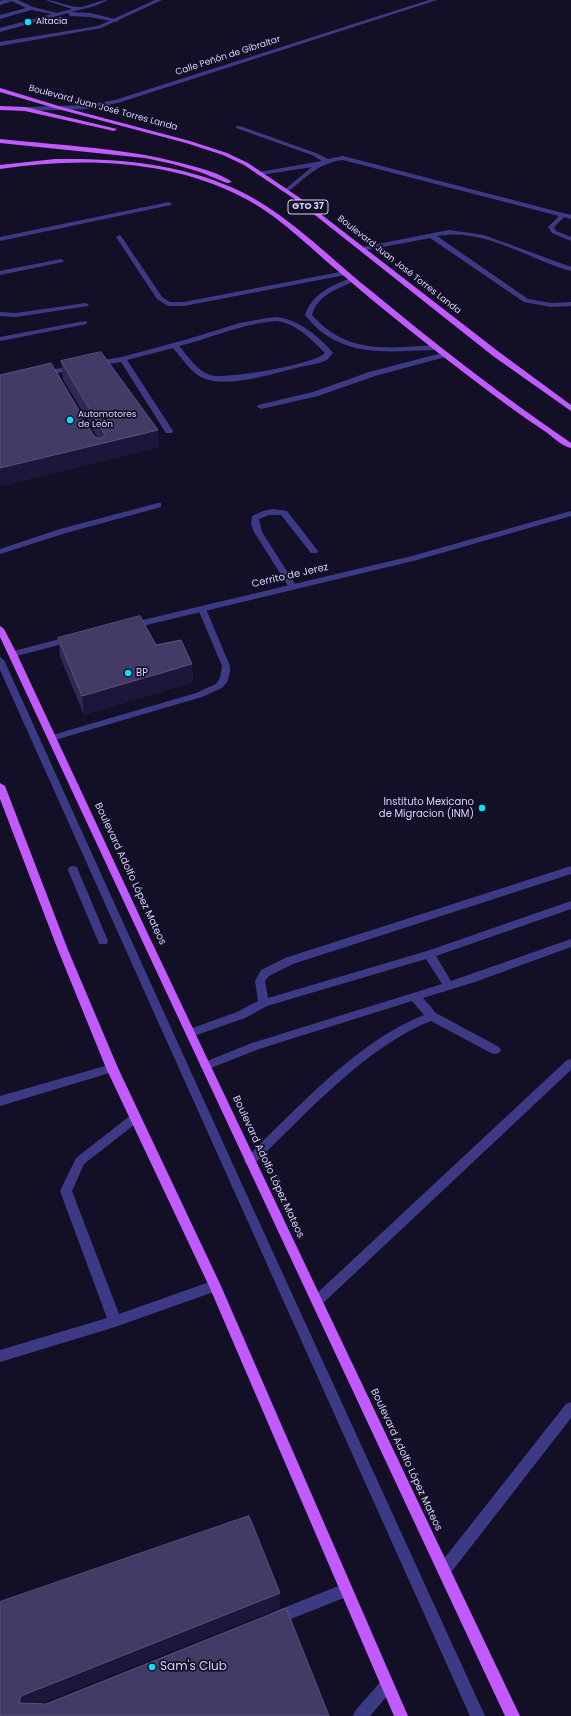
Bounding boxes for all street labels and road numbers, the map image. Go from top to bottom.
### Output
street label: Calle Peñón de Gibraltar [174,34,282,78]
street label: Boulevard Juan José Torres Landa [27,83,179,133]
road number: GTO 37 [288,200,328,214]
street label: Boulevard Juan José Torres Landa [335,213,463,317]
street label: Cerrito de Jerez [251,561,329,591]
street label: Boulevard Adolfo López Mateos [92,801,168,947]
street label: Boulevard Adolfo López Mateos [230,1094,306,1240]
street label: Boulevard Adolfo López Mateos [368,1387,444,1533]

